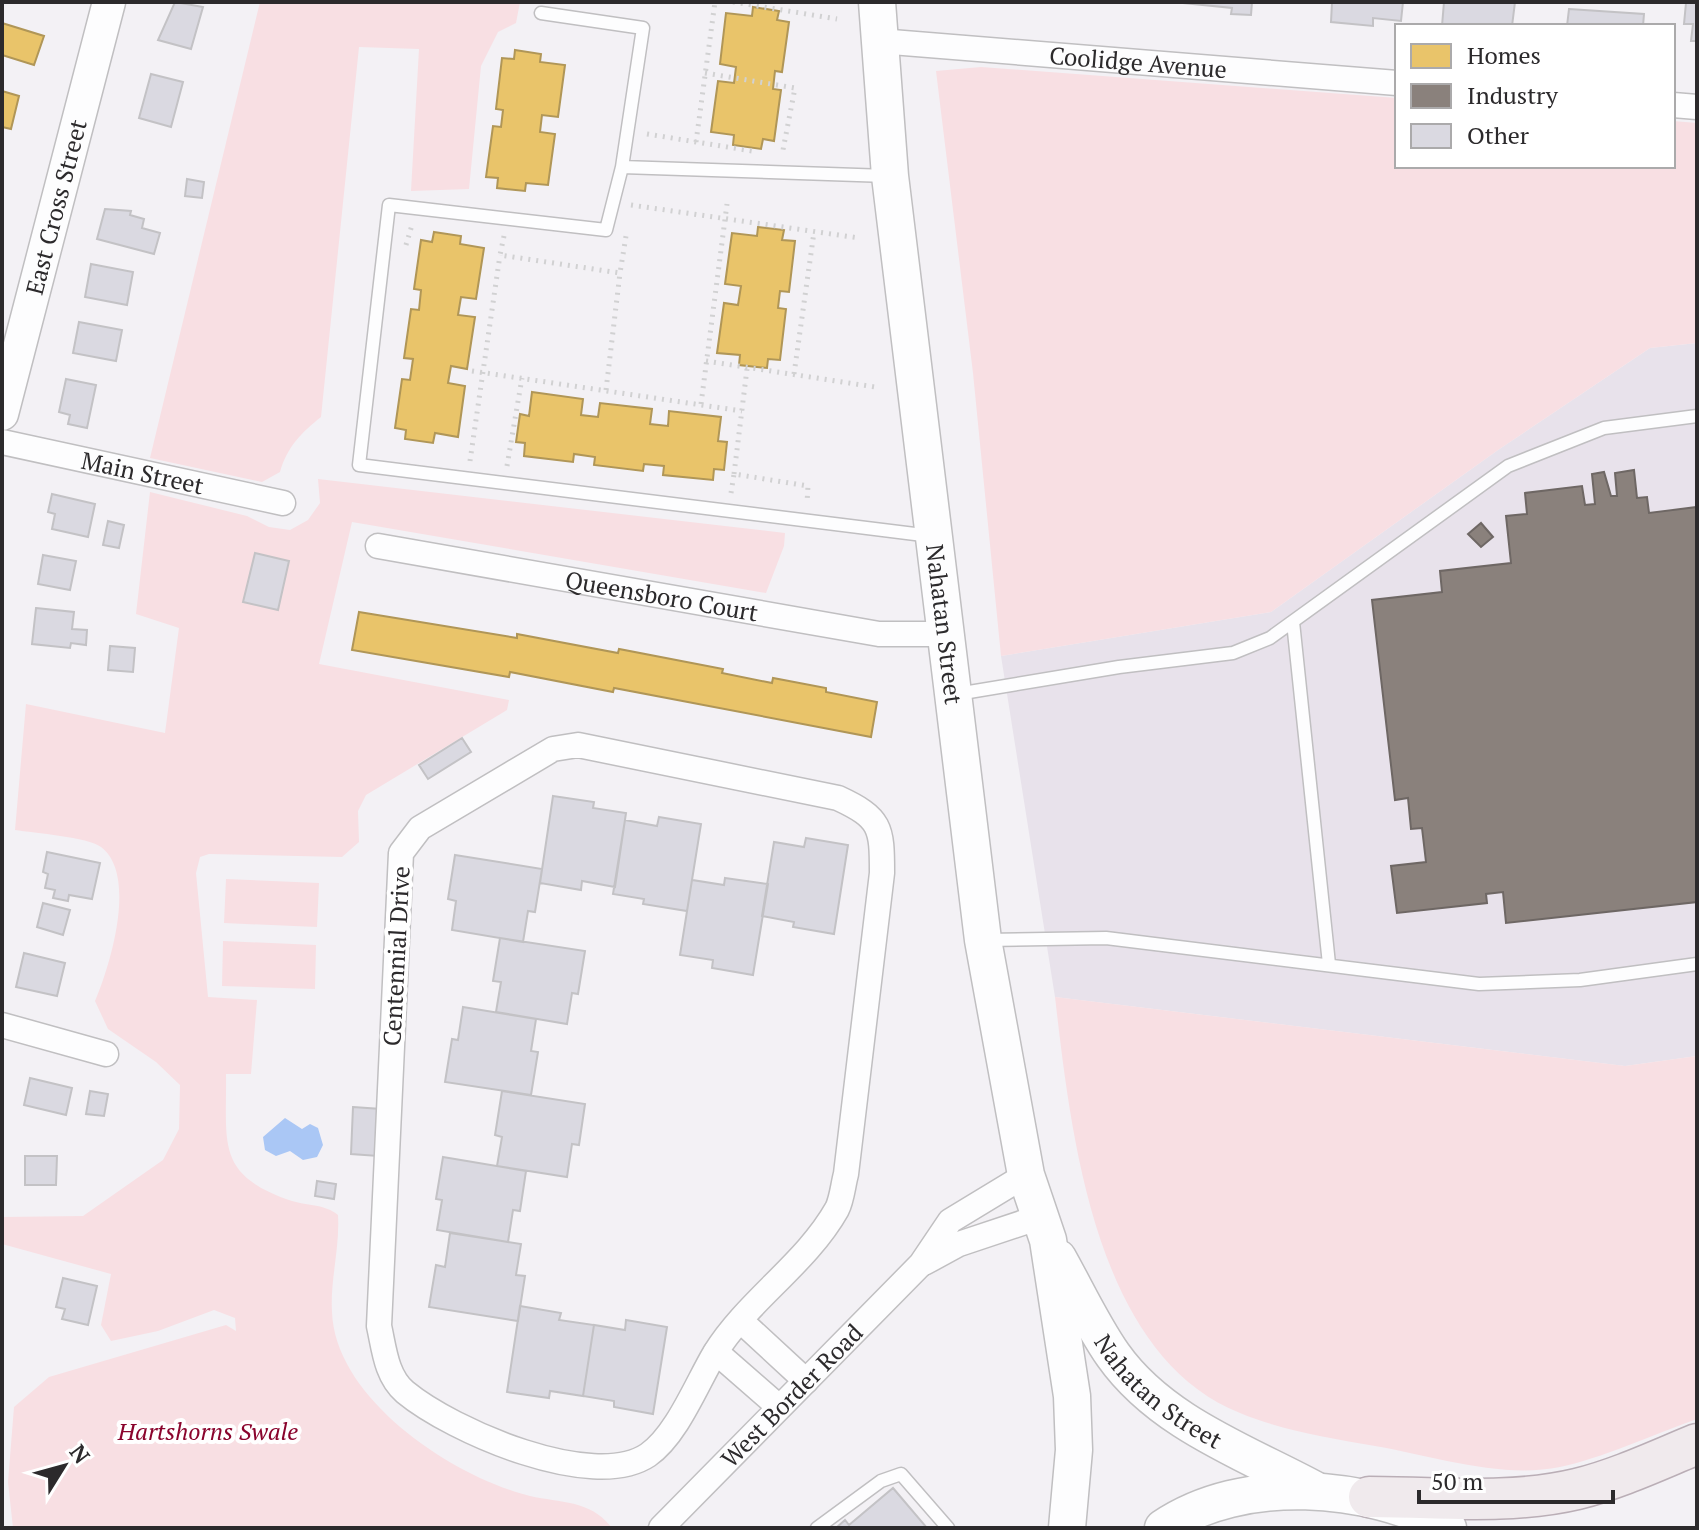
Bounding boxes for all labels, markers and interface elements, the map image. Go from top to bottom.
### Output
legend [1395,24,1675,168]
street label: Coolidge Avenue [1048,39,1228,85]
text: Homes [1467,39,1541,71]
text: Industry [1467,79,1559,111]
street label: East Cross Street [18,116,94,298]
text: Other [1467,119,1530,151]
street label: Main Street [79,444,207,501]
street label: Nahatan Street [919,542,970,706]
street label: Queensboro Court [563,563,761,628]
street label: Centennial Drive [375,865,417,1047]
street label: West Border Road [714,1317,869,1474]
street label: Nahatan Street [1087,1328,1228,1456]
park label: Hartshorns Swale [117,1415,298,1447]
north arrow [24,1426,104,1506]
text: N [64,1438,97,1469]
scale bar [1419,1454,1613,1504]
text: 50 m [1431,1465,1483,1497]

